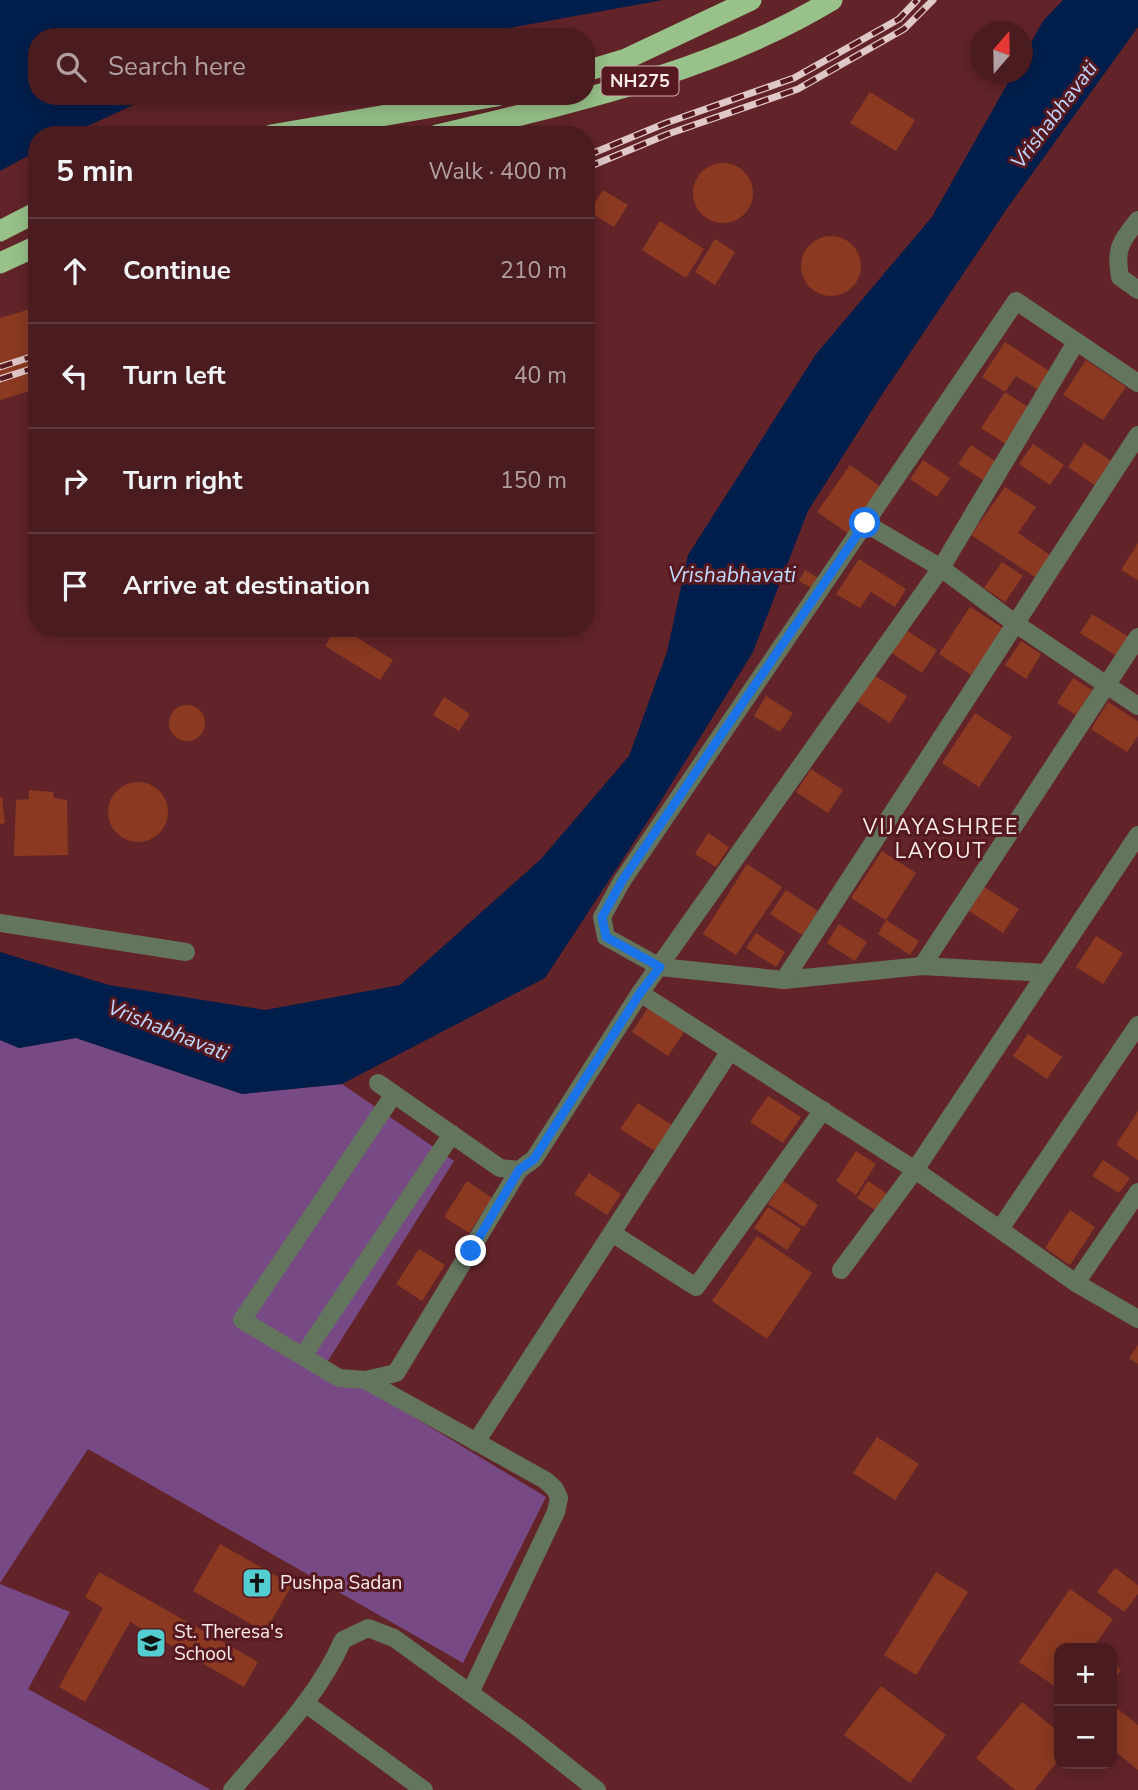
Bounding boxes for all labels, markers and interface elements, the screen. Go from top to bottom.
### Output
north arrow [970,21,1033,84]
search box [28,28,595,105]
icon: search [52,48,90,86]
text: Search here [108,49,246,84]
water label: Vrishabhavati [1004,55,1104,175]
road number: NH275 [602,66,678,96]
text: 5 min [56,151,134,192]
text: Walk · 400 m [428,156,567,187]
icon: ahead [56,252,94,290]
text: Continue [123,253,231,288]
text: 210 m [500,255,567,286]
icon: left [56,357,94,395]
text: Turn left [123,358,226,393]
text: 40 m [514,360,567,391]
icon: right [56,462,94,500]
text: Turn right [123,463,242,498]
text: 150 m [500,465,567,496]
route start [849,507,880,538]
water label: Vrishabhavati [668,561,797,589]
icon: arrive [56,567,94,605]
text: Arrive at destination [123,568,370,603]
district label: VIJAYASHREE LAYOUT [862,813,1019,865]
water label: Vrishabhavati [103,993,234,1067]
route end [455,1235,486,1266]
church icon: Pushpa Sadan [240,1566,274,1600]
place label: Pushpa Sadan [280,1570,402,1596]
place label: St. Theresa's School [174,1619,283,1667]
school or university icon: St. Theresa's School [134,1626,168,1660]
map controls [1054,1643,1117,1769]
button: + [1054,1643,1117,1706]
button: − [1054,1706,1117,1769]

